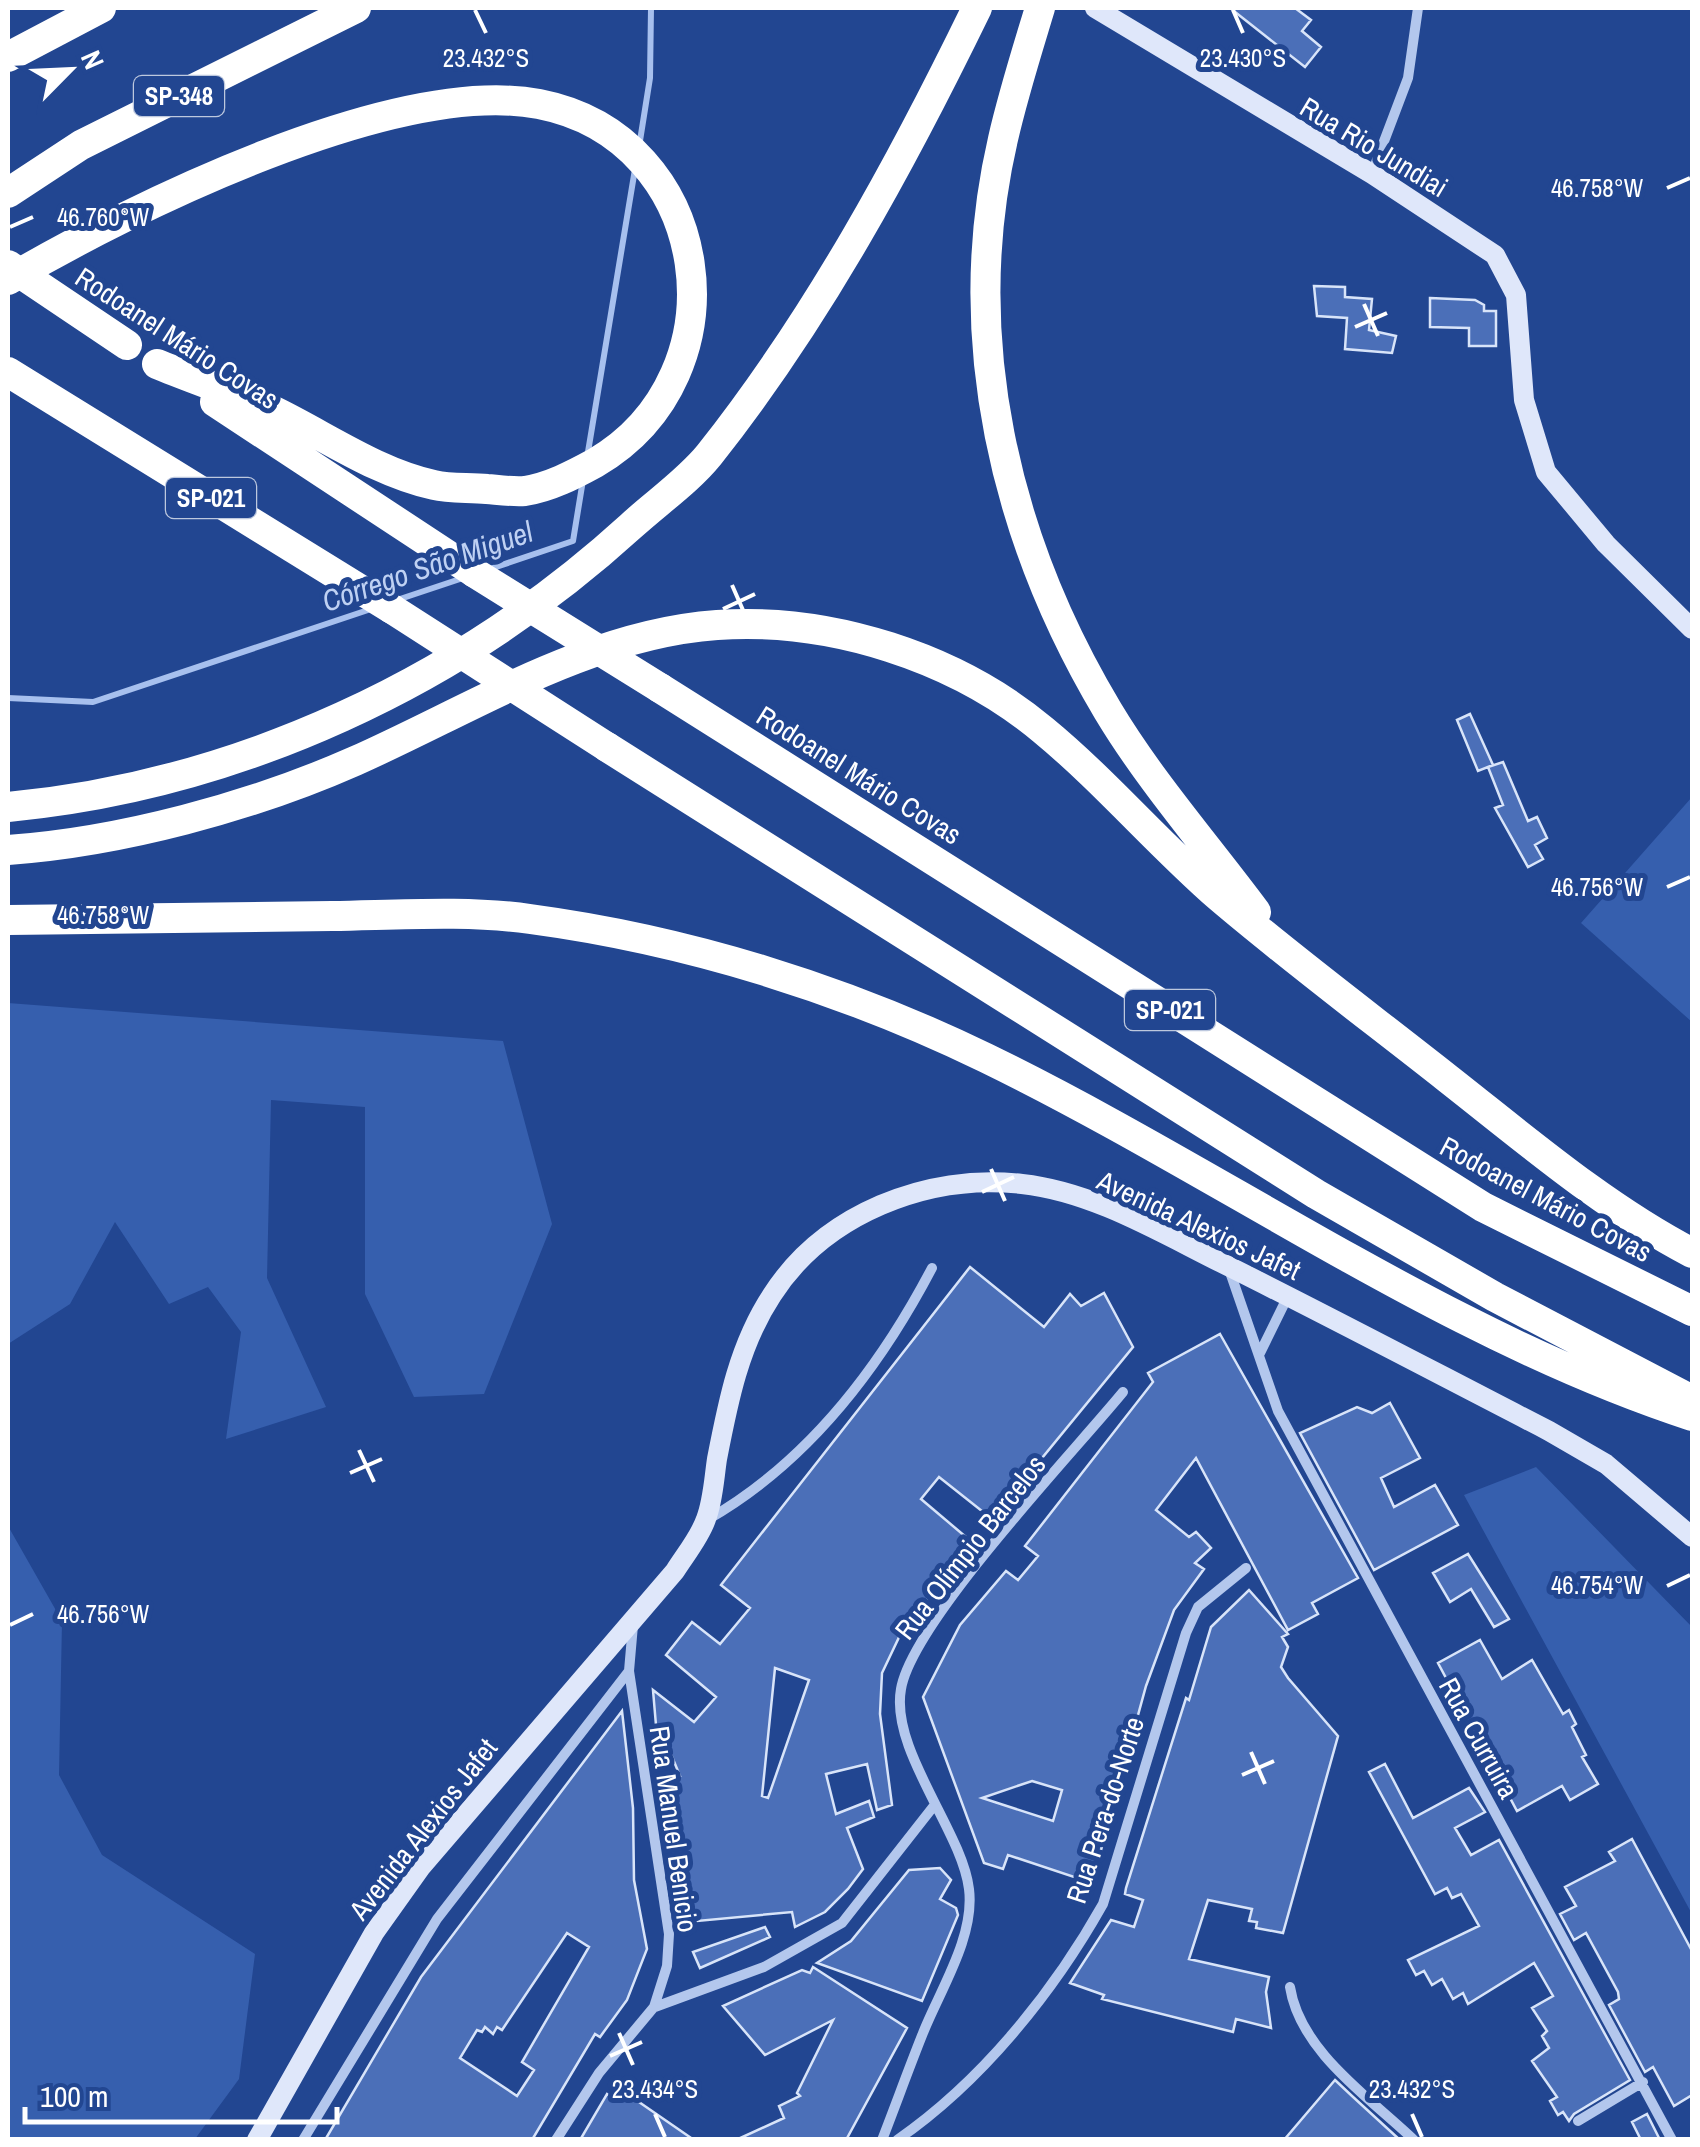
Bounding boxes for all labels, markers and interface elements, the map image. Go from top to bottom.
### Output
north arrow [20,20,120,120]
text: 23.432°S [443,41,529,75]
text: 23.430°S [1200,41,1286,75]
text: N [72,45,114,75]
road number: SP-348 [134,76,224,116]
street label: Rua Rio Jundiai [1293,88,1455,206]
text: 46.758°W [1551,171,1644,205]
text: 46.760°W [57,200,150,234]
street label: Rodoanel Mário Covas [68,258,286,418]
road number: SP-021 [166,478,256,518]
water label: Córrego São Miguel [316,511,538,621]
street label: Rodoanel Mário Covas [749,697,969,853]
text: 46.756°W [1551,870,1644,904]
text: 46.758°W [57,898,150,932]
road number: SP-021 [1125,990,1215,1030]
street label: Rodoanel Mário Covas [1433,1127,1659,1271]
street label: Avenida Alexios Jafet [1090,1161,1307,1289]
street label: Rua Olímpio Barcelos [886,1447,1054,1647]
text: 46.754°W [1551,1568,1644,1602]
text: 46.756°W [57,1597,150,1631]
street label: Rua Curruira [1430,1671,1528,1805]
street label: Rua Pera-do-Norte [1057,1712,1153,1908]
street label: Rua Manuel Benicio [641,1723,707,1935]
street label: Avenida Alexios Jafet [340,1730,506,1928]
scale bar [25,2062,338,2124]
text: 23.434°S [612,2072,698,2106]
text: 23.432°S [1369,2072,1455,2106]
text: 100 m [40,2076,108,2116]

